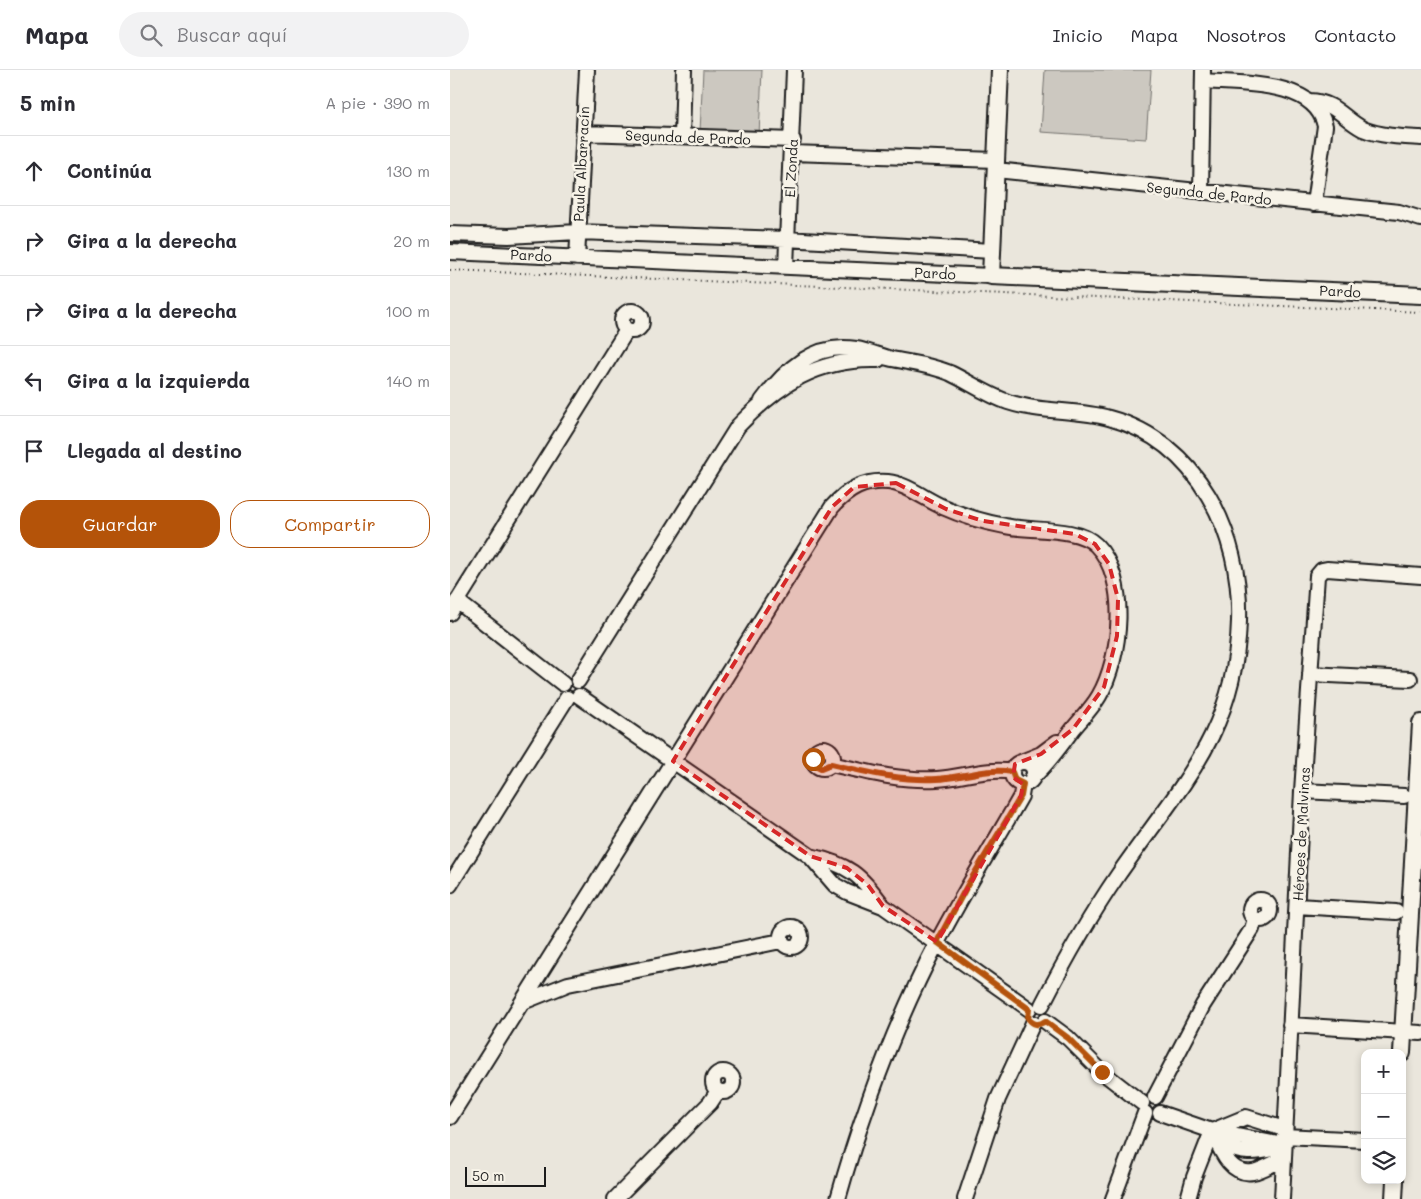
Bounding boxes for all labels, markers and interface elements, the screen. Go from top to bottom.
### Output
search box [119,12,469,57]
text: Mapa [25,19,89,50]
icon: search [137,21,165,49]
text: Buscar aquí [177,22,287,47]
text: Inicio [1052,23,1103,47]
text: Mapa [1131,23,1178,47]
text: Nosotros [1206,23,1286,47]
text: Contacto [1314,23,1396,47]
text: 5 min [20,89,76,116]
text: A pie · 390 m [325,92,430,113]
street label: Paula Albarracín [568,106,594,222]
street label: Segunda de Pardo [625,125,751,149]
street label: El Zonda [780,138,802,198]
icon: ahead [20,157,48,185]
text: Continúa [67,158,152,183]
text: 130 m [386,160,430,181]
street label: Segunda de Pardo [1146,177,1272,209]
icon: right [20,227,48,255]
text: Gira a la derecha [67,228,237,253]
text: 20 m [393,230,430,251]
street label: Pardo [510,244,552,266]
street label: Pardo [914,262,956,284]
street label: Pardo [1319,280,1361,302]
icon: right [20,297,48,325]
text: Gira a la derecha [67,298,237,323]
text: 100 m [385,300,430,321]
icon: left [20,367,48,395]
text: Gira a la izquierda [67,368,250,393]
text: 140 m [386,370,430,391]
icon: arrive [20,437,48,465]
text: Llegada al destino [67,438,242,463]
button: Guardar [20,500,220,548]
button: Compartir [230,500,430,548]
route start [802,748,825,771]
street label: Héroes de Malvinas [1288,766,1314,902]
map controls [1361,1049,1406,1184]
button: + [1361,1049,1406,1094]
route end [1091,1061,1114,1084]
button: − [1361,1094,1406,1139]
button: layers [1361,1139,1406,1184]
scale bar [465,1164,546,1187]
text: 50 m [472,1166,504,1185]

